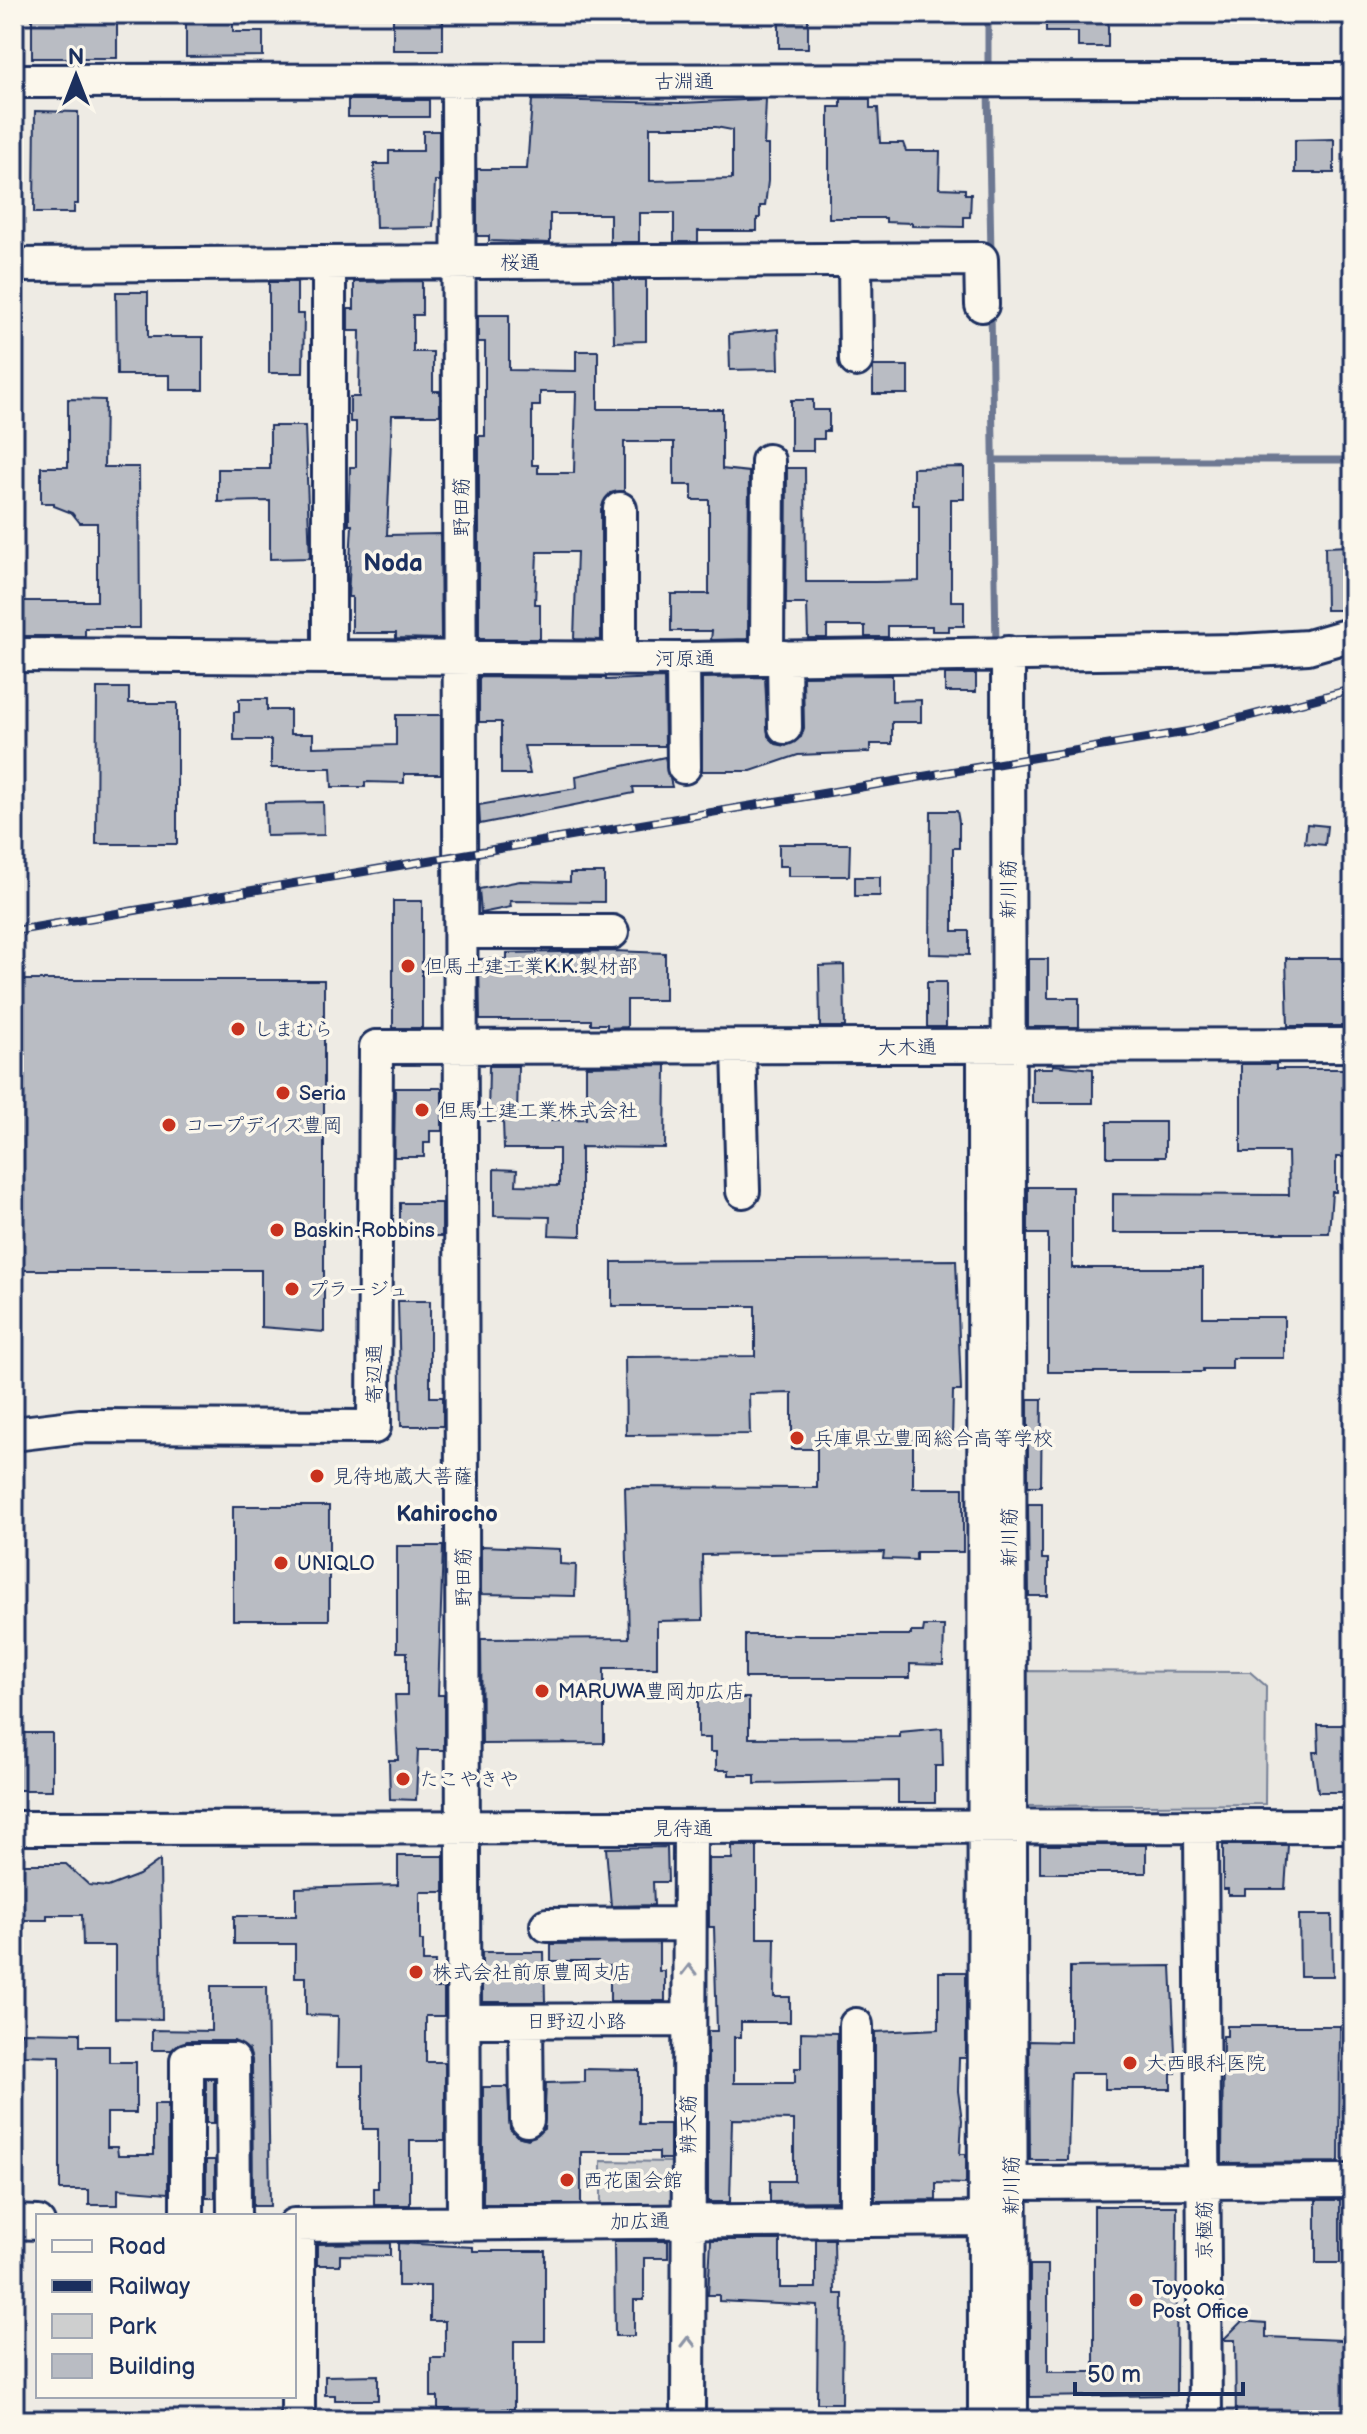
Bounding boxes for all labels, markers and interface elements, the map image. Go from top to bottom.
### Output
north arrow [36,36,116,116]
text: N [68,44,84,71]
street label: 古淵通 [654,70,714,94]
street label: 桜通 [500,251,540,275]
street label: 野田筋 [450,477,474,537]
district label: Noda [363,549,423,578]
street label: 河原通 [655,647,715,671]
street label: 新川筋 [997,859,1021,919]
place label: 但馬土建工業K.K.製材部 [424,955,638,979]
marker: 但馬土建工業K.K.製材部 [399,957,417,975]
place label: しまむら [254,1018,334,1042]
marker: しまむら [229,1020,247,1038]
street label: 大木通 [877,1035,937,1061]
place label: Seria [299,1082,346,1106]
marker: Seria [274,1084,292,1102]
place label: 但馬土建工業株式会社 [438,1099,638,1123]
marker: 但馬土建工業株式会社 [413,1101,431,1119]
place label: コープデイズ豊岡 [185,1114,343,1138]
marker: コープデイズ豊岡 [160,1116,178,1134]
place label: Baskin-Robbins [293,1219,435,1243]
marker: Baskin-Robbins [268,1221,286,1239]
place label: プラージュ [308,1278,408,1302]
marker: プラージュ [283,1280,301,1298]
street label: 寄辺通 [363,1344,387,1404]
place label: 兵庫県立豊岡総合高等学校 [813,1427,1053,1451]
marker: 兵庫県立豊岡総合高等学校 [788,1429,806,1447]
place label: 見待地蔵大菩薩 [333,1465,473,1489]
marker: 見待地蔵大菩薩 [308,1467,326,1485]
district label: Kahirocho [396,1501,498,1528]
street label: 新川筋 [998,1507,1022,1567]
street label: 野田筋 [452,1547,476,1607]
place label: UNIQLO [297,1552,375,1576]
marker: UNIQLO [272,1554,290,1572]
place label: MARUWA豊岡加広店 [558,1680,745,1704]
marker: MARUWA豊岡加広店 [533,1682,551,1700]
place label: たこやきや [419,1768,519,1792]
marker: たこやきや [394,1770,412,1788]
street label: 見待通 [653,1817,713,1841]
place label: 株式会社前原豊岡支店 [432,1961,632,1985]
marker: 株式会社前原豊岡支店 [407,1963,425,1981]
one-way arrow [680,1963,698,1976]
street label: 日野辺小路 [526,2010,626,2034]
place label: 大西眼科医院 [1146,2052,1266,2076]
marker: 大西眼科医院 [1121,2054,1139,2072]
street label: 辨天筋 [677,2094,701,2154]
street label: 新川筋 [1000,2155,1024,2215]
place label: 西花園会館 [583,2169,683,2193]
marker: 西花園会館 [558,2171,576,2189]
street label: 京極筋 [1193,2200,1217,2260]
street label: 加広通 [610,2209,670,2235]
legend [36,2214,296,2398]
text: Road [108,2232,166,2261]
text: Railway [108,2272,190,2301]
place label: Toyooka Post Office [1152,2277,1249,2324]
marker: Toyooka Post Office [1127,2291,1145,2309]
text: Park [108,2312,156,2341]
one-way arrow [679,2335,697,2348]
scale bar [1075,2346,1243,2396]
text: Building [108,2352,195,2381]
text: 50 m [1087,2360,1141,2389]

